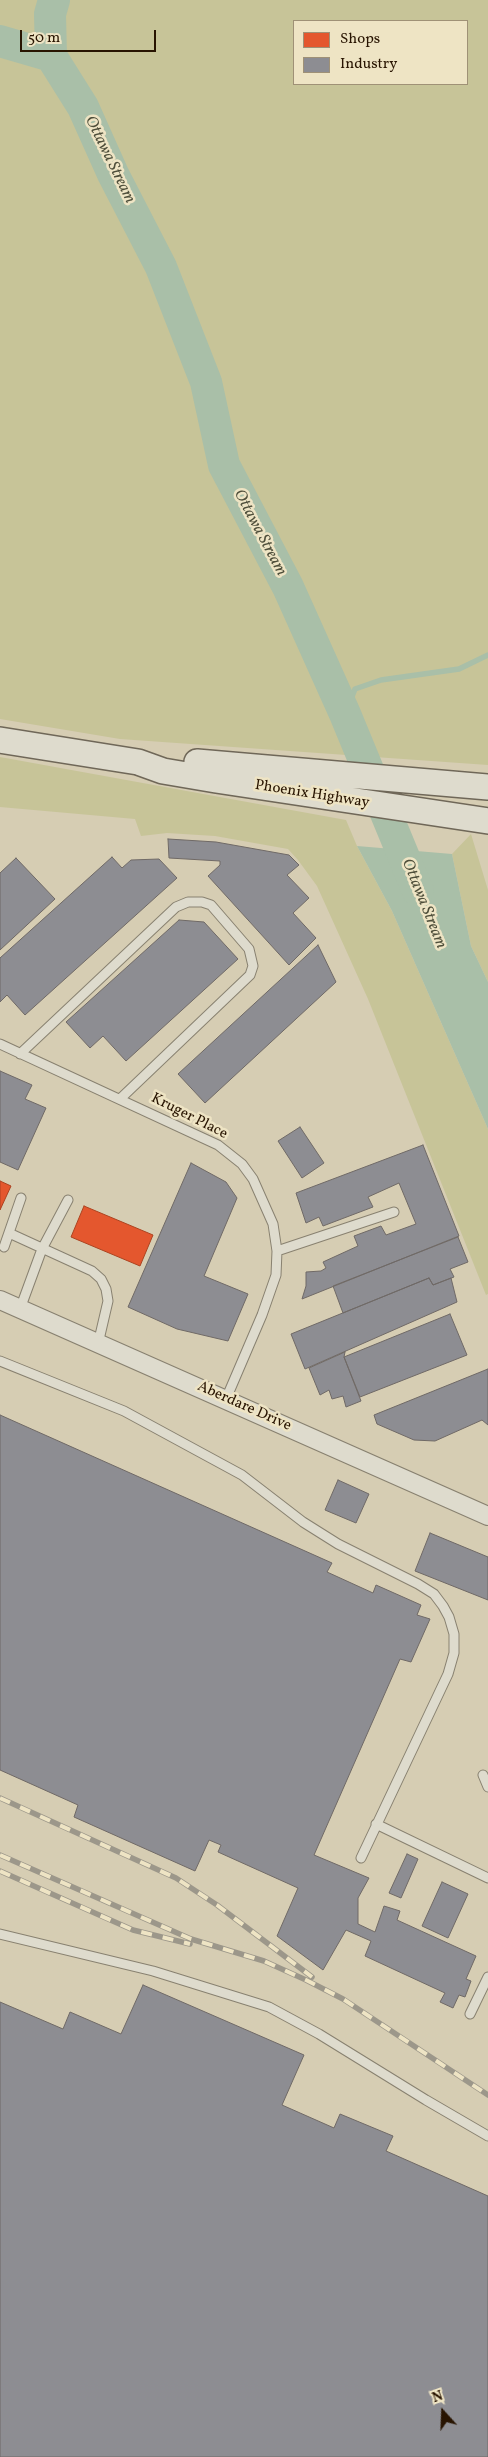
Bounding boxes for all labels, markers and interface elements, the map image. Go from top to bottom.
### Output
scale bar [22,20,159,52]
legend [293,20,468,85]
text: 50 m [28,28,60,49]
text: Shops [340,29,380,50]
text: Industry [340,54,397,75]
water label: Ottawa Stream [80,113,138,207]
water label: Ottawa Stream [228,487,290,579]
street label: Phoenix Highway [254,777,370,813]
water label: Ottawa Stream [396,856,450,952]
street label: Kruger Place [148,1090,230,1144]
street label: Aberdare Drive [194,1378,294,1436]
north arrow [418,2387,468,2437]
text: N [430,2387,446,2408]

